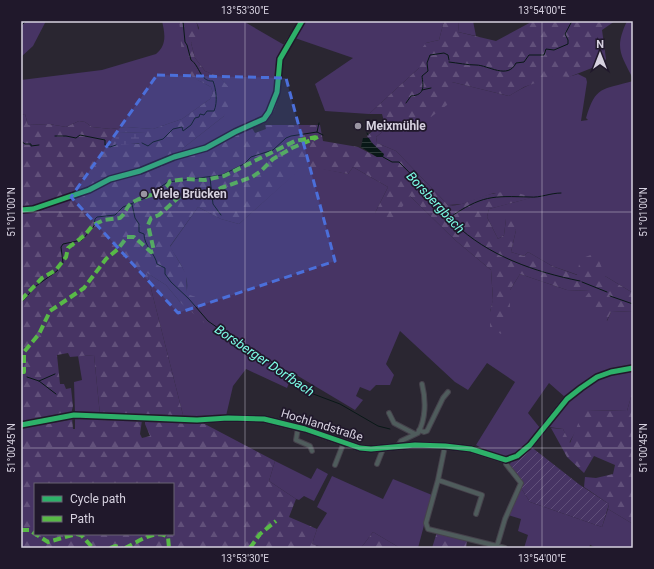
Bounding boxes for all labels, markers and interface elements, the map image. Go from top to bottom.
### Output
text: 13°53'30"E [221,5,269,16]
text: 13°54'00"E [518,5,566,16]
north arrow [580,34,620,74]
text: N [596,38,604,51]
place label: Meixmühle [366,119,426,133]
marker: Meixmühle [353,121,363,131]
water label: Borsbergbach [403,169,468,236]
text: 51°01'00"N [6,187,17,237]
place label: Viele Brücken [152,187,227,201]
text: 51°01'00"N [638,187,649,237]
marker: Viele Brücken [139,189,149,199]
water label: Borsberger Dorfbach [212,322,317,399]
street label: Hochlandstraße [279,406,365,444]
text: 51°00'45"N [6,423,17,473]
text: 51°00'45"N [638,423,649,473]
legend [34,483,174,535]
text: Cycle path [70,492,126,506]
text: Path [70,512,95,526]
text: 13°53'30"E [221,553,269,564]
text: 13°54'00"E [518,553,566,564]

